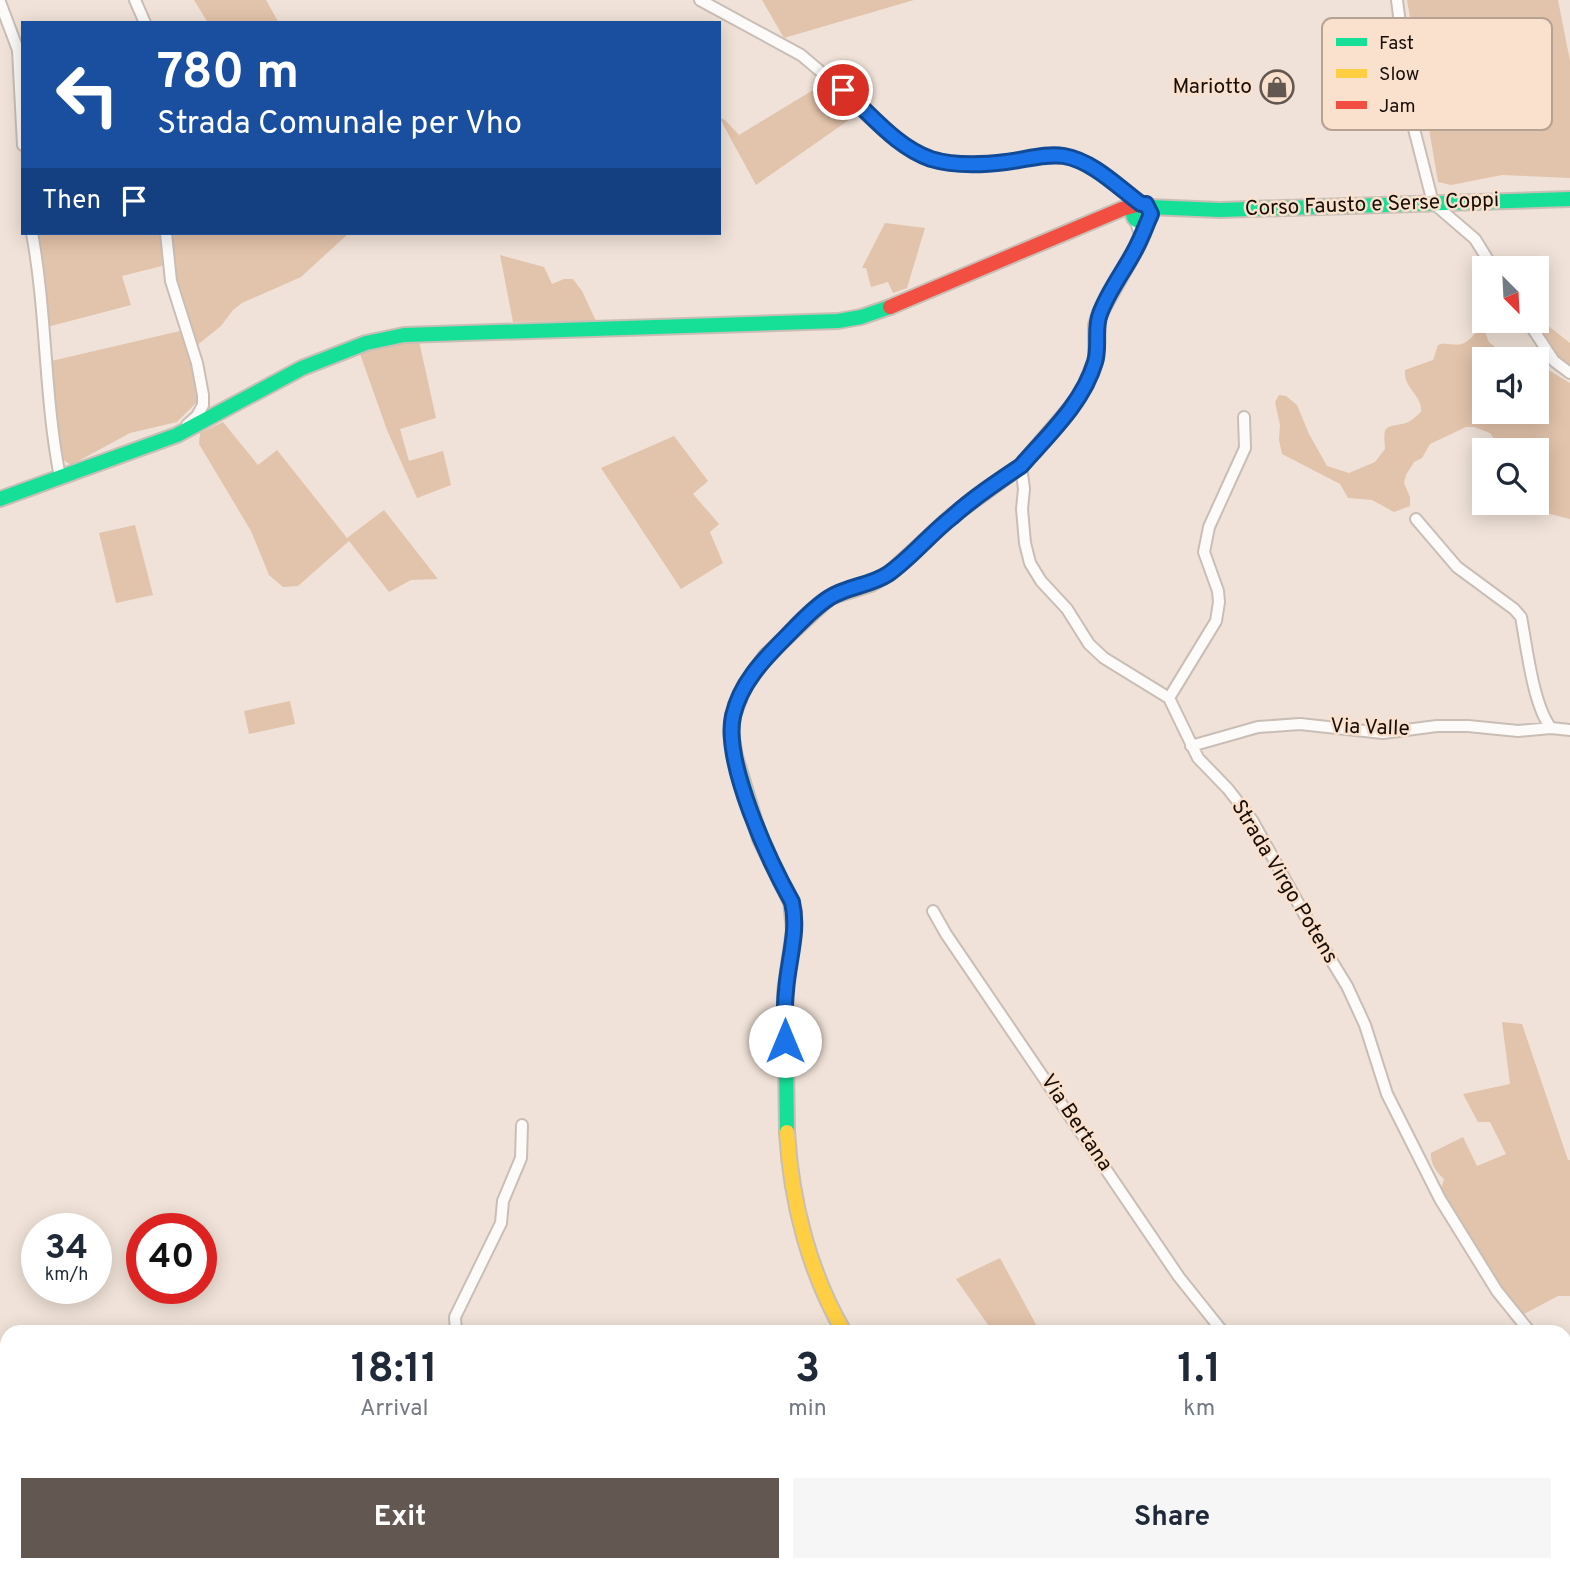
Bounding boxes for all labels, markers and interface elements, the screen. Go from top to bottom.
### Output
legend [1322,18,1552,130]
text: Fast [1379,32,1414,56]
text: 780 m [157,44,299,106]
icon: left [42,49,133,140]
pin [813,60,873,120]
text: Slow [1379,63,1419,87]
shop icon: Mariotto [1258,68,1296,106]
icon: arrive [824,71,862,109]
place label: Mariotto [1172,74,1252,101]
text: Jam [1379,95,1416,119]
text: Strada Comunale per Vho [157,105,522,145]
icon: arrive [115,182,153,220]
text: Then [42,185,101,218]
street label: Corso Fausto e Serse Coppi [1244,187,1500,223]
north arrow [1472,256,1549,332]
map controls [1472,256,1549,515]
button: sound [1472,347,1549,424]
button: search [1472,438,1549,515]
street label: Via Valle [1330,713,1410,743]
street label: Strada Virgo Potens [1224,795,1344,969]
position arrow [748,1004,822,1078]
street label: Via Bertana [1034,1069,1118,1177]
speed limit sign: 40 [126,1213,217,1304]
text: 34 [45,1227,88,1271]
text: km/h [45,1264,88,1287]
text: 18:11 [351,1344,438,1397]
text: 3 [795,1344,820,1397]
text: 1.1 [1177,1344,1221,1397]
text: Arrival [360,1395,428,1424]
text: min [788,1395,827,1424]
text: km [1183,1395,1215,1424]
button: Exit [21,1478,779,1558]
button: Share [793,1478,1551,1558]

